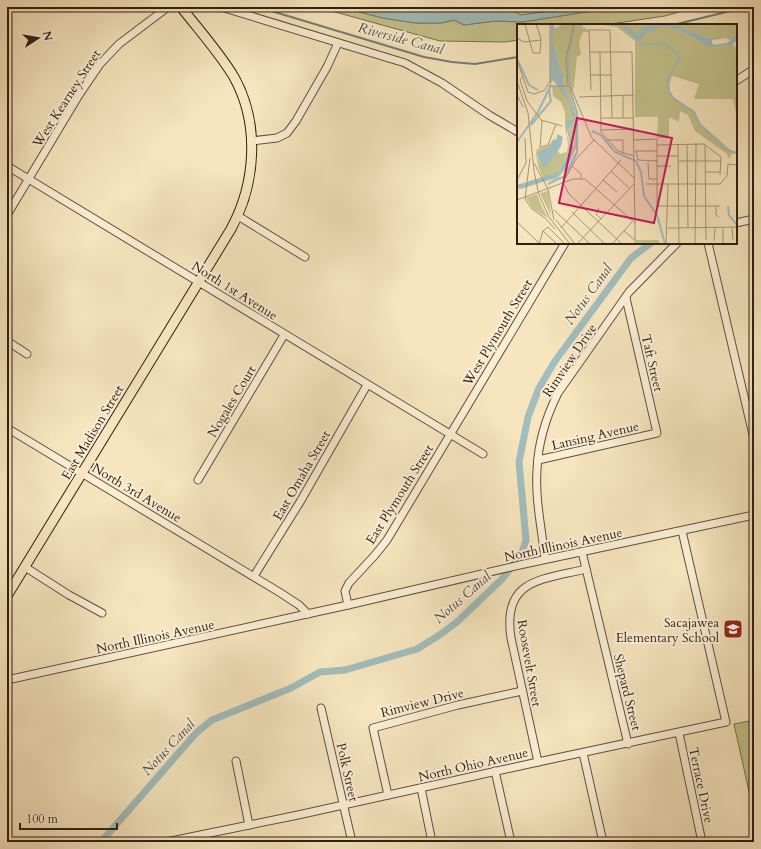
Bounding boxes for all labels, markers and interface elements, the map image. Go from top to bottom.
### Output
north arrow [18,18,58,58]
water label: Riverside Canal [356,18,447,59]
inset map [517,24,737,244]
text: N [39,30,56,43]
street label: West Kearney Street [28,46,105,152]
street label: North 1st Avenue [188,257,281,325]
water label: Notus Canal [560,259,617,328]
street label: West Plymouth Street [458,276,537,390]
street label: Rimview Drive [539,320,601,401]
street label: Taft Street [637,333,667,394]
street label: Nogales Court [203,362,260,441]
street label: East Madison Street [57,382,128,483]
street label: Lansing Avenue [550,417,641,455]
street label: East Omaha Street [269,427,335,524]
street label: East Plymouth Street [362,441,438,548]
street label: North 3rd Avenue [88,459,185,527]
street label: North Illinois Avenue [502,524,624,566]
water label: Notus Canal [429,566,496,628]
place label: Sacajawea Elementary School [616,614,720,647]
street label: North Illinois Avenue [94,616,216,658]
street label: Roosevelt Street [513,618,546,708]
school or university icon: Sacajawea Elementary School [722,618,744,640]
street label: Shepard Street [609,652,645,733]
street label: Rimview Drive [379,684,466,722]
water label: Notus Canal [137,714,200,780]
street label: Polk Street [332,741,363,803]
street label: North Ohio Avenue [416,744,530,786]
street label: Terrace Drive [684,746,718,825]
scale bar [20,805,117,831]
text: 100 m [26,811,59,827]

